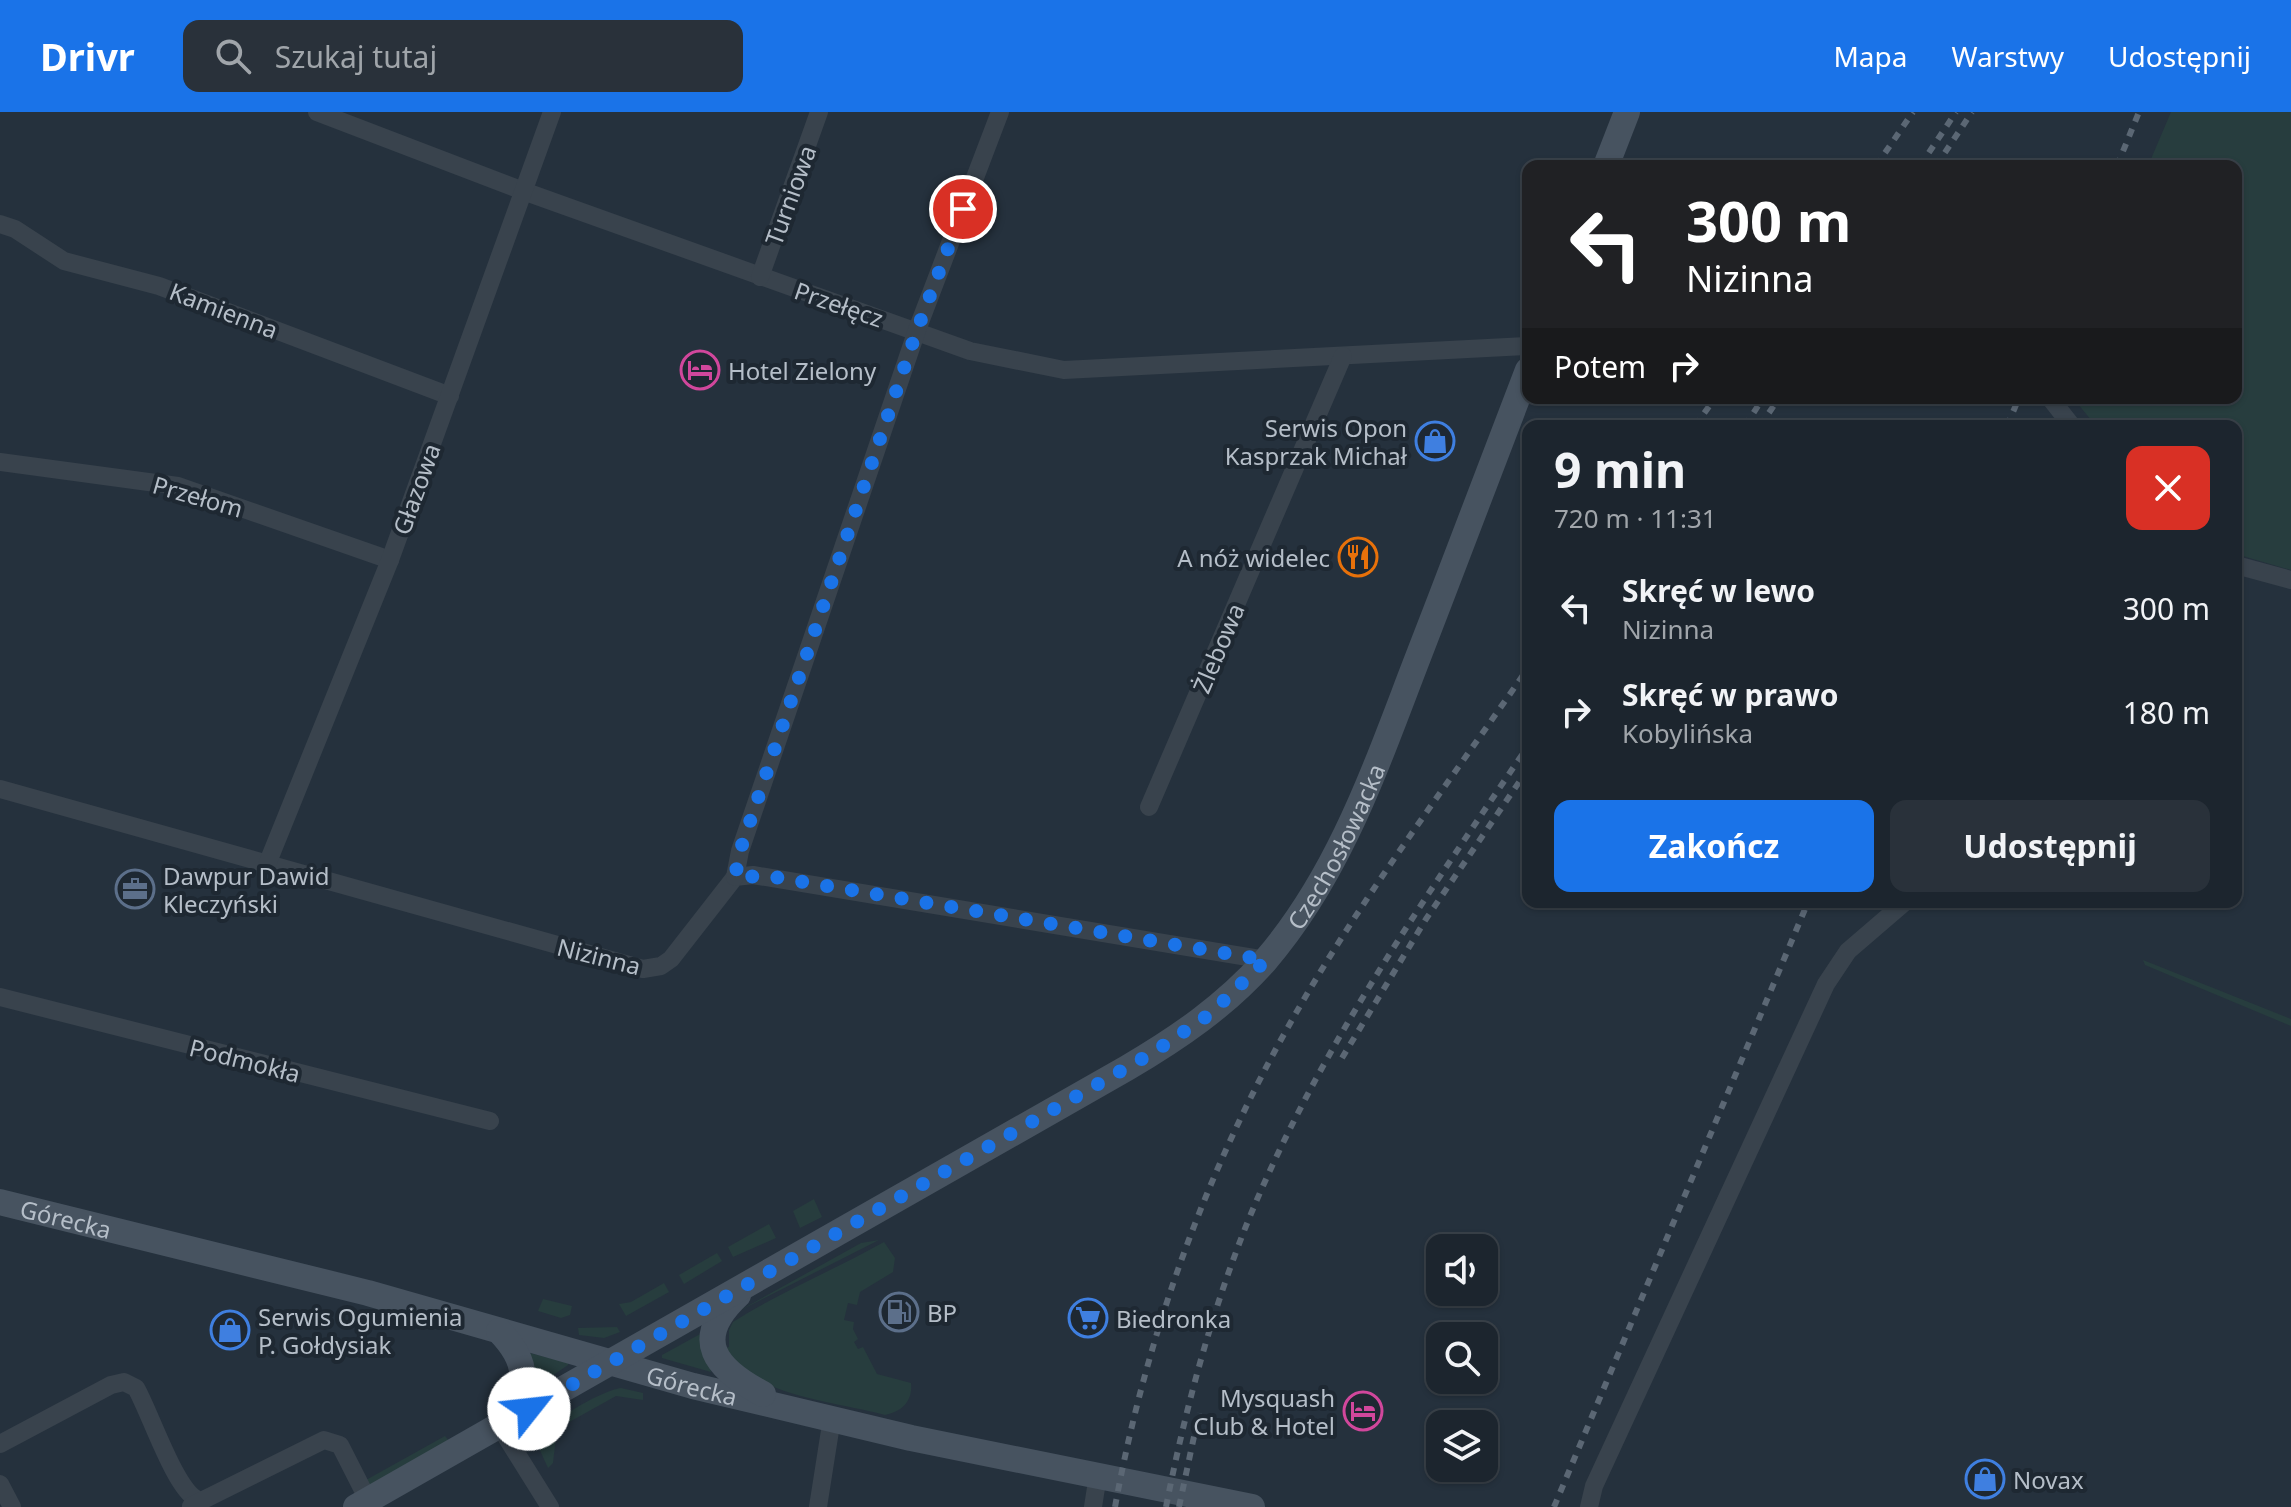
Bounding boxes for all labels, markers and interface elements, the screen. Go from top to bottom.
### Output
search box [183,20,743,92]
text: Drivr [40,30,135,82]
icon: search [211,34,255,78]
text: Szukaj tutaj [275,36,437,77]
text: Mapa [1833,37,1908,75]
text: Warstwy [1952,37,2064,75]
text: Udostępnij [2108,37,2251,75]
street label: Turniowa [757,140,823,250]
pin [929,175,997,243]
text: 300 m [1686,182,1851,258]
icon: arrive [941,187,985,231]
icon: left [1554,192,1658,296]
text: Nizinna [1686,254,1814,303]
street label: Przełęcz [790,273,888,335]
street label: Kamienna [165,274,283,346]
icon: right [1662,344,1706,388]
text: Potem [1554,346,1646,387]
hotel icon: Hotel Zielony [679,349,721,391]
place label: Hotel Zielony [728,354,877,387]
place label: Serwis Opon Kasprzak Michał [1225,411,1408,472]
shop icon: Serwis Opon Kasprzak Michał [1414,420,1456,462]
text: 9 min [1554,437,1686,502]
street label: Głazowa [384,439,448,539]
button: close [2126,446,2210,530]
street label: Przełom [149,467,247,525]
text: 720 m · 11:31 [1554,500,1717,536]
restaurant icon: A nóż widelec [1337,536,1379,578]
place label: A nóż widelec [1177,541,1330,574]
text: Skręć w lewo [1622,570,1815,611]
icon: left [1554,586,1598,630]
text: 300 m [2123,588,2210,629]
street label: Żlebowa [1184,598,1252,698]
text: Nizinna [1622,611,1714,647]
text: Skręć w prawo [1622,674,1839,715]
icon: right [1554,690,1598,734]
text: 180 m [2123,692,2210,733]
text: Kobylińska [1622,715,1753,751]
street label: Czechosłowacka [1279,758,1392,936]
button: Zakończ [1554,800,1874,892]
button: Udostępnij [1890,800,2210,892]
place label: Dawpur Dawid Kleczyński [163,859,329,920]
office icon: Dawpur Dawid Kleczyński [114,868,156,910]
street label: Nizinna [554,930,644,982]
street label: Podmokła [186,1030,304,1090]
street label: Górecka [17,1191,115,1245]
map controls [1426,1234,1498,1482]
button: sound [1426,1234,1498,1306]
fuel station icon: BP [878,1291,920,1333]
place label: BP [927,1296,957,1329]
supermarket icon: Biedronka [1067,1297,1109,1339]
place label: Serwis Ogumienia P. Gołdysiak [258,1300,462,1361]
place label: Biedronka [1116,1302,1231,1335]
shop icon: Serwis Ogumienia P. Gołdysiak [209,1309,251,1351]
button: search [1426,1322,1498,1394]
street label: Górecka [643,1357,741,1413]
position arrow [487,1367,571,1451]
place label: Mysquash Club & Hotel [1193,1381,1335,1442]
hotel icon: Mysquash Club & Hotel [1342,1390,1384,1432]
button: layers [1426,1410,1498,1482]
shop icon: Novax [1964,1458,2006,1500]
place label: Novax [2013,1463,2084,1496]

